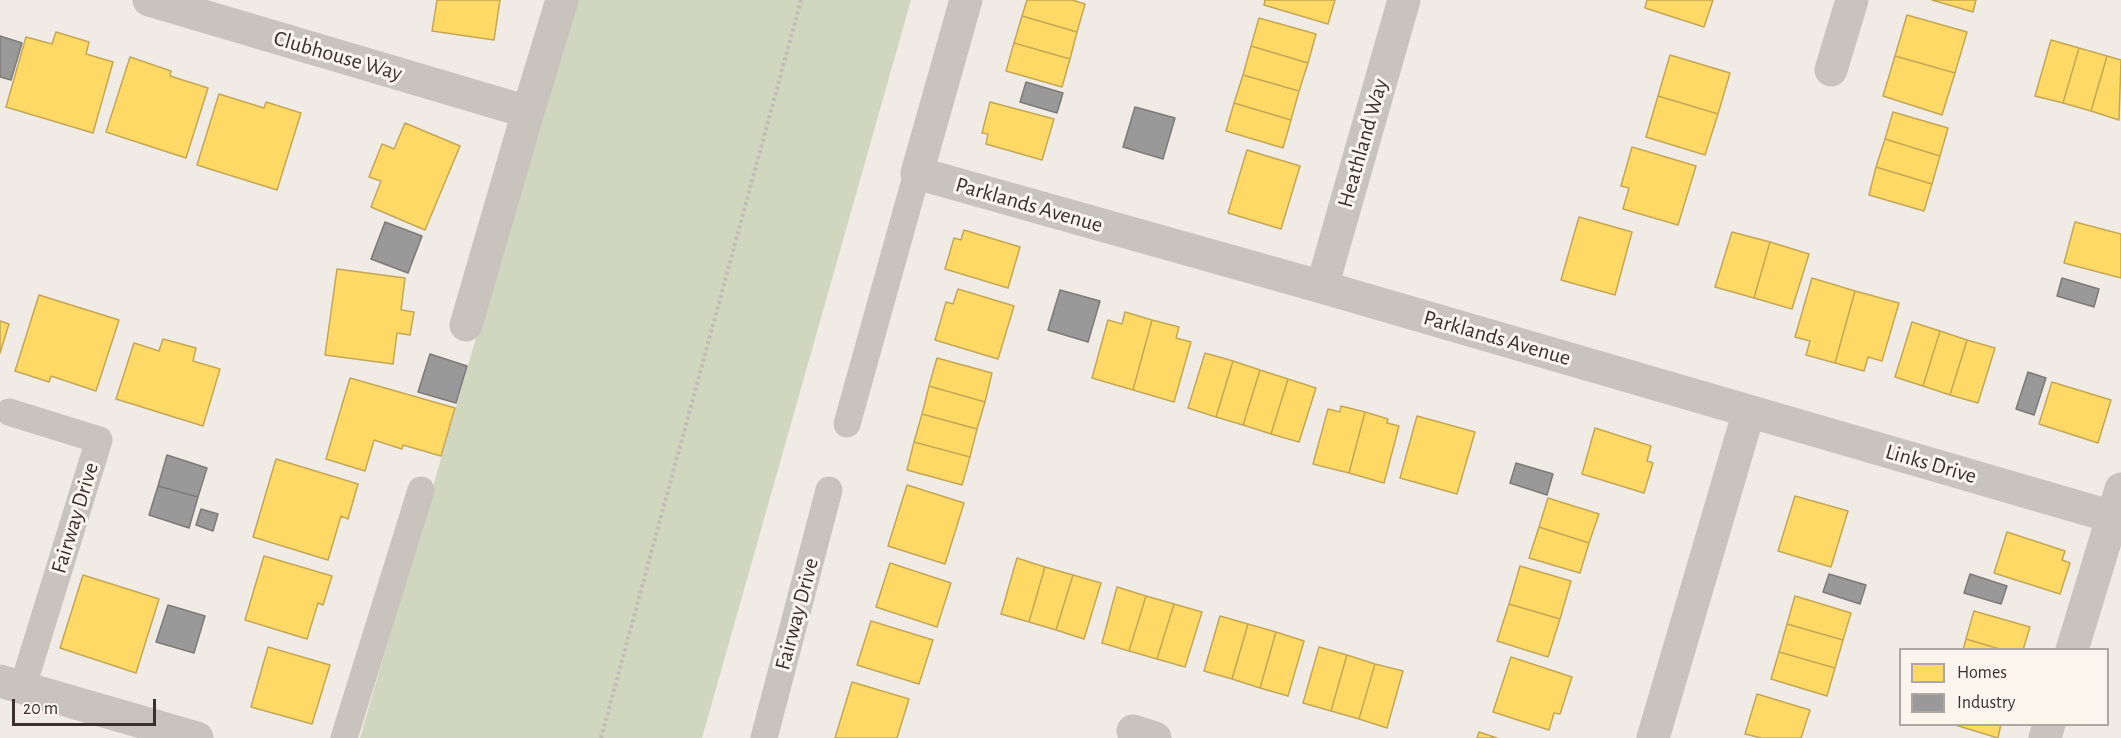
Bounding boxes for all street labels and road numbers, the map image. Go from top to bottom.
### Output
street label: Clubhouse Way [271,25,405,87]
street label: Heathland Way [1332,76,1394,210]
street label: Parklands Avenue [952,171,1106,239]
street label: Parklands Avenue [1420,304,1574,372]
street label: Links Drive [1882,438,1980,490]
street label: Fairway Drive [46,459,104,577]
street label: Fairway Drive [769,555,825,673]

